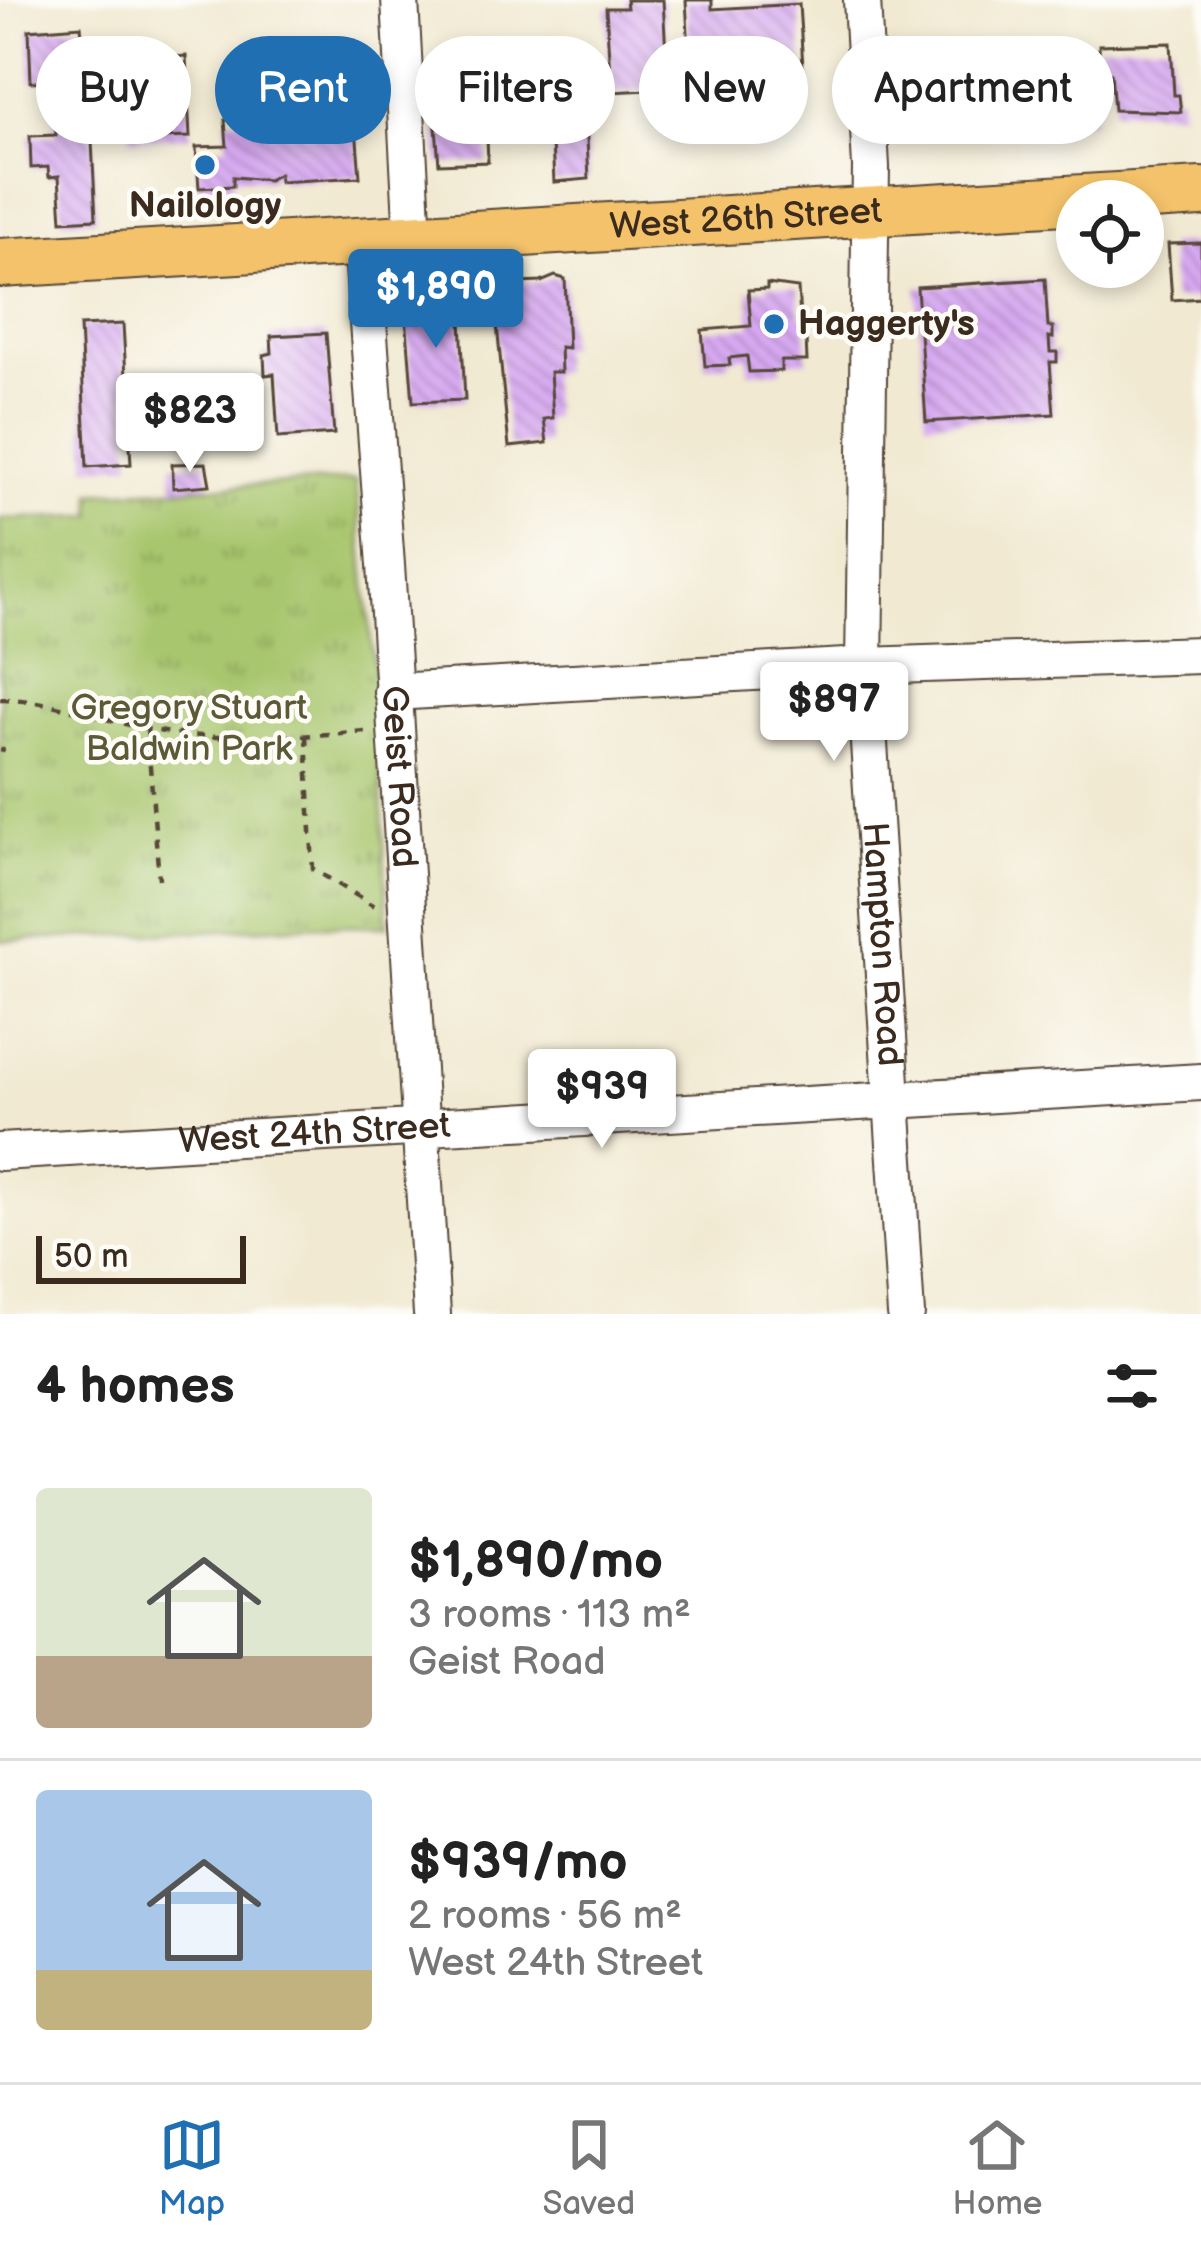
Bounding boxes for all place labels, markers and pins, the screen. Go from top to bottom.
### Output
marker: Nailology [192,152,218,178]
place label: Nailology [129,185,282,228]
pin: $1,890 [338,249,534,351]
place label: Haggerty's [798,303,975,346]
marker: Haggerty's [761,311,787,337]
pin: $823 [119,373,261,475]
pin: $897 [763,662,905,764]
pin: $939 [531,1049,673,1151]

